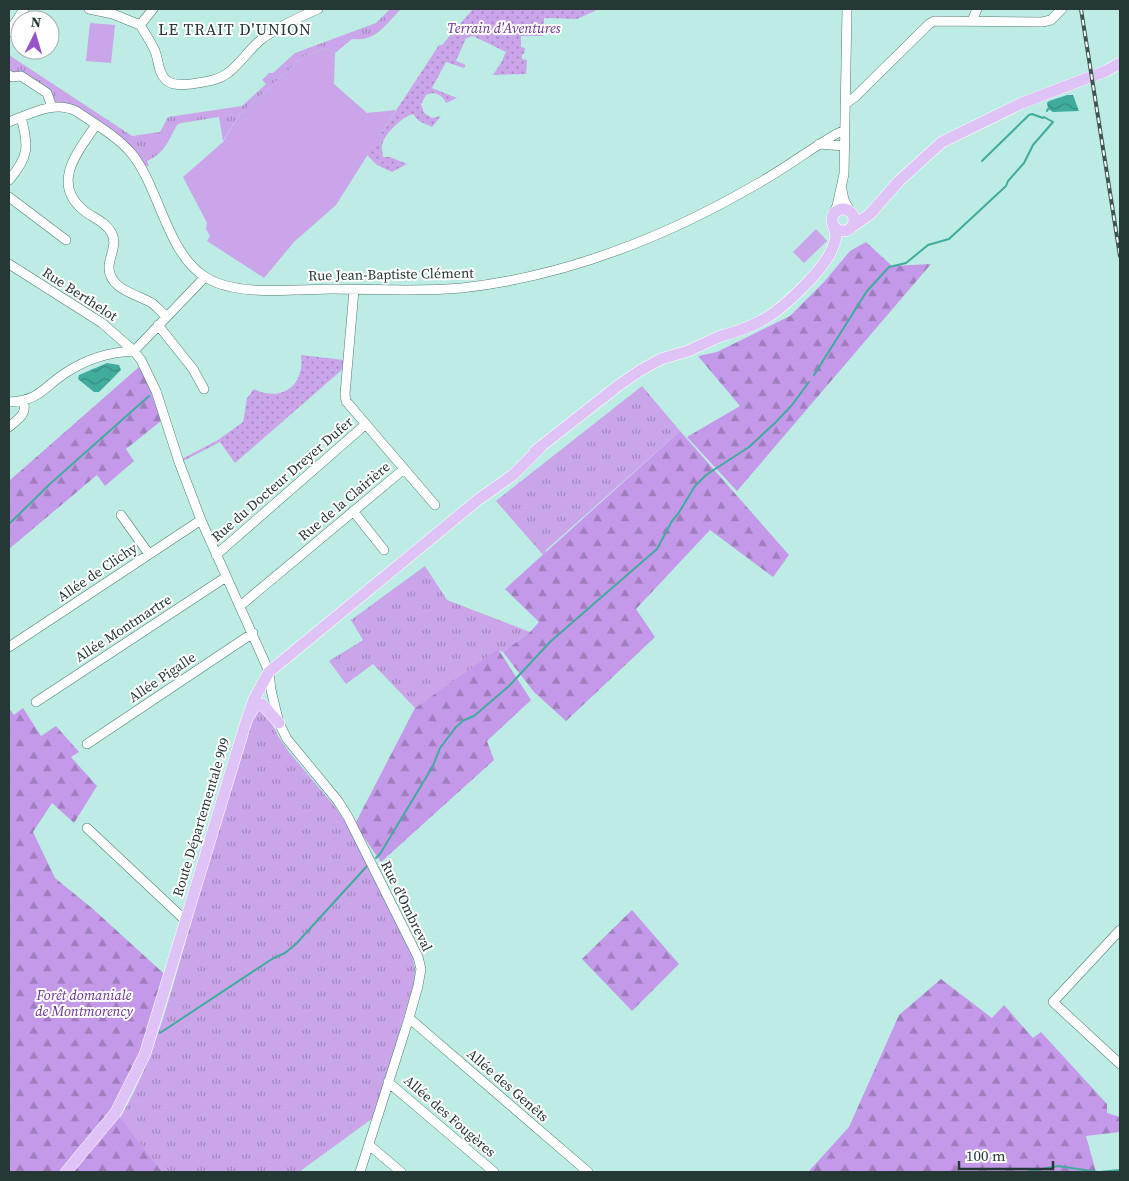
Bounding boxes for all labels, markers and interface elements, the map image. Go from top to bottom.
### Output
north arrow [10,10,60,60]
text: N [30,12,42,32]
district label: LE TRAIT D'UNION [158,18,312,40]
park label: Terrain d'Aventures [447,18,562,38]
street label: Rue Berthelot [39,262,122,326]
street label: Rue Jean-Baptiste Clément [308,263,474,285]
street label: Rue du Docteur Dreyer Dufer [207,412,357,546]
street label: Rue de la Clairière [294,457,394,545]
street label: Allée de Clichy [53,537,142,606]
street label: Allée Montmartre [71,589,175,667]
street label: Allée Pigalle [124,647,200,707]
street label: Route Départementale 909 [167,735,235,899]
street label: Rue d'Ombreval [376,857,438,955]
park label: Forêt domaniale de Montmorency [35,985,133,1021]
street label: Allée des Genêts [463,1044,553,1126]
street label: Allée des Fougères [400,1070,500,1162]
scale bar [959,1138,1053,1170]
text: 100 m [966,1145,1006,1166]

